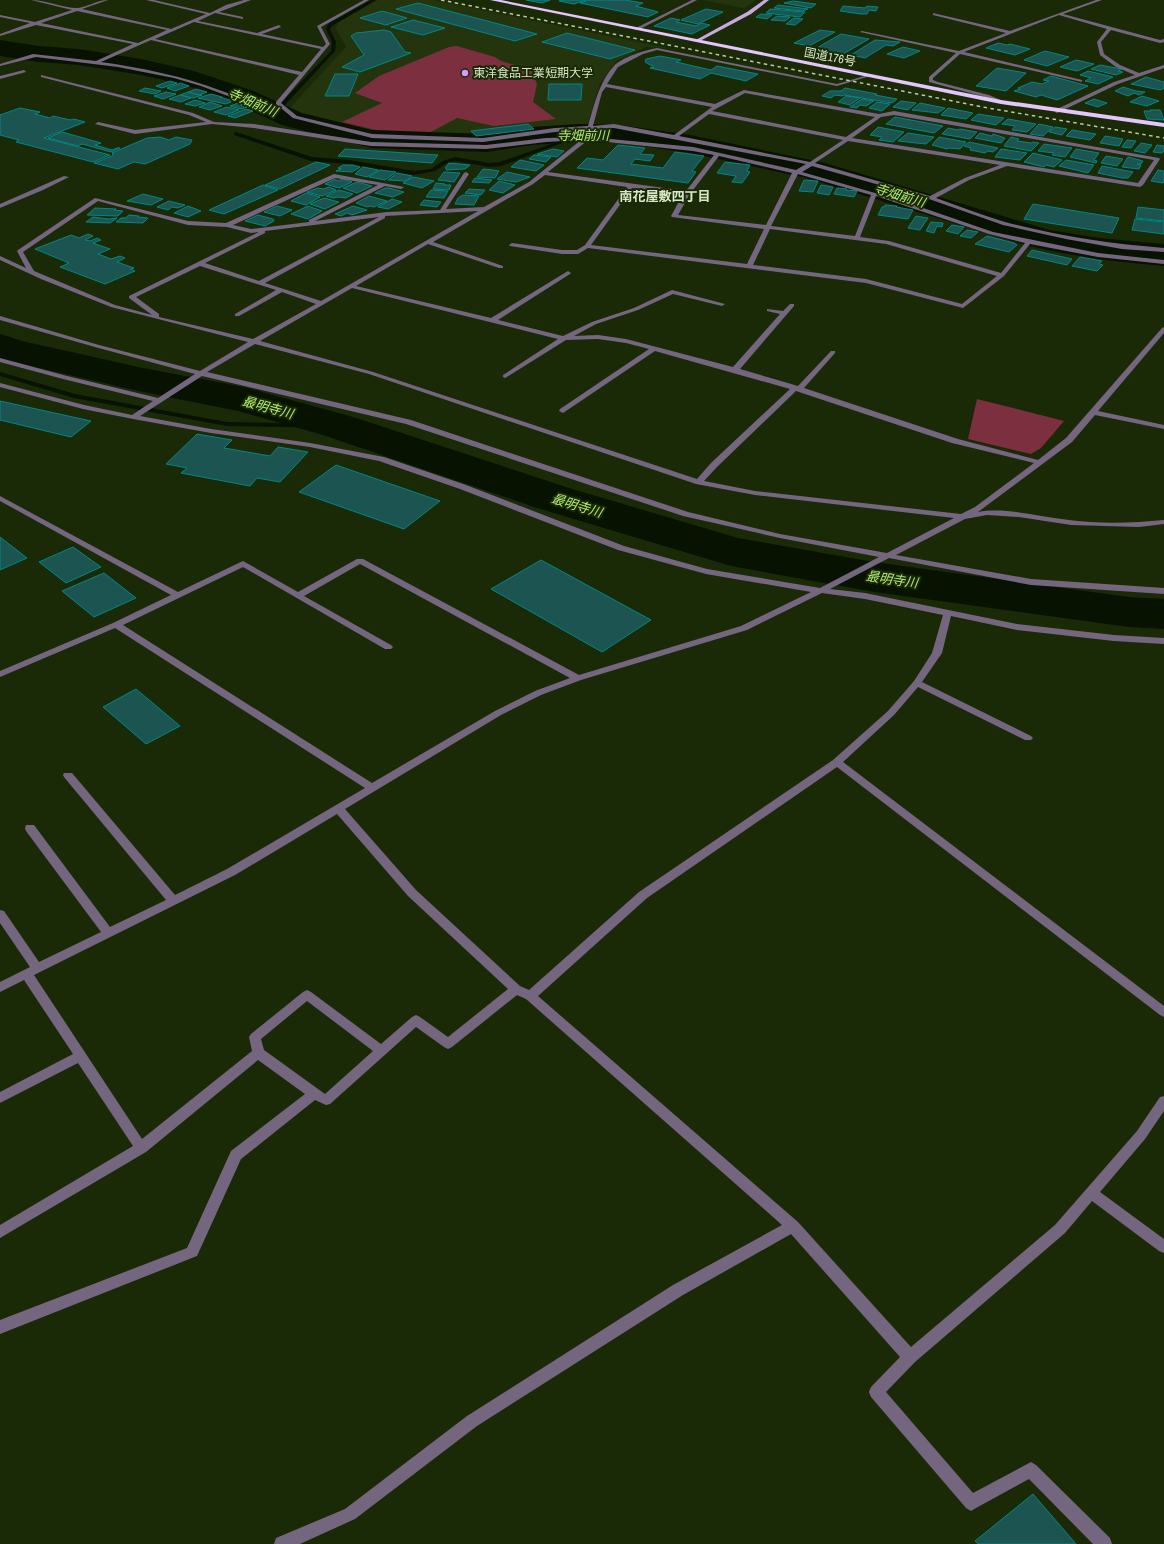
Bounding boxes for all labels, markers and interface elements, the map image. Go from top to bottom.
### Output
street label: 国道176号 [803,44,857,70]
place label: 東洋食品工業短期大学 [473,65,593,81]
marker: 東洋食品工業短期大学 [460,68,470,78]
water label: 寺畑前川 [226,84,282,121]
water label: 寺畑前川 [557,127,611,144]
water label: 寺畑前川 [872,180,929,212]
district label: 南花屋敷四丁目 [619,188,711,205]
water label: 最明寺川 [241,393,297,423]
water label: 最明寺川 [549,490,606,522]
water label: 最明寺川 [865,567,921,592]

